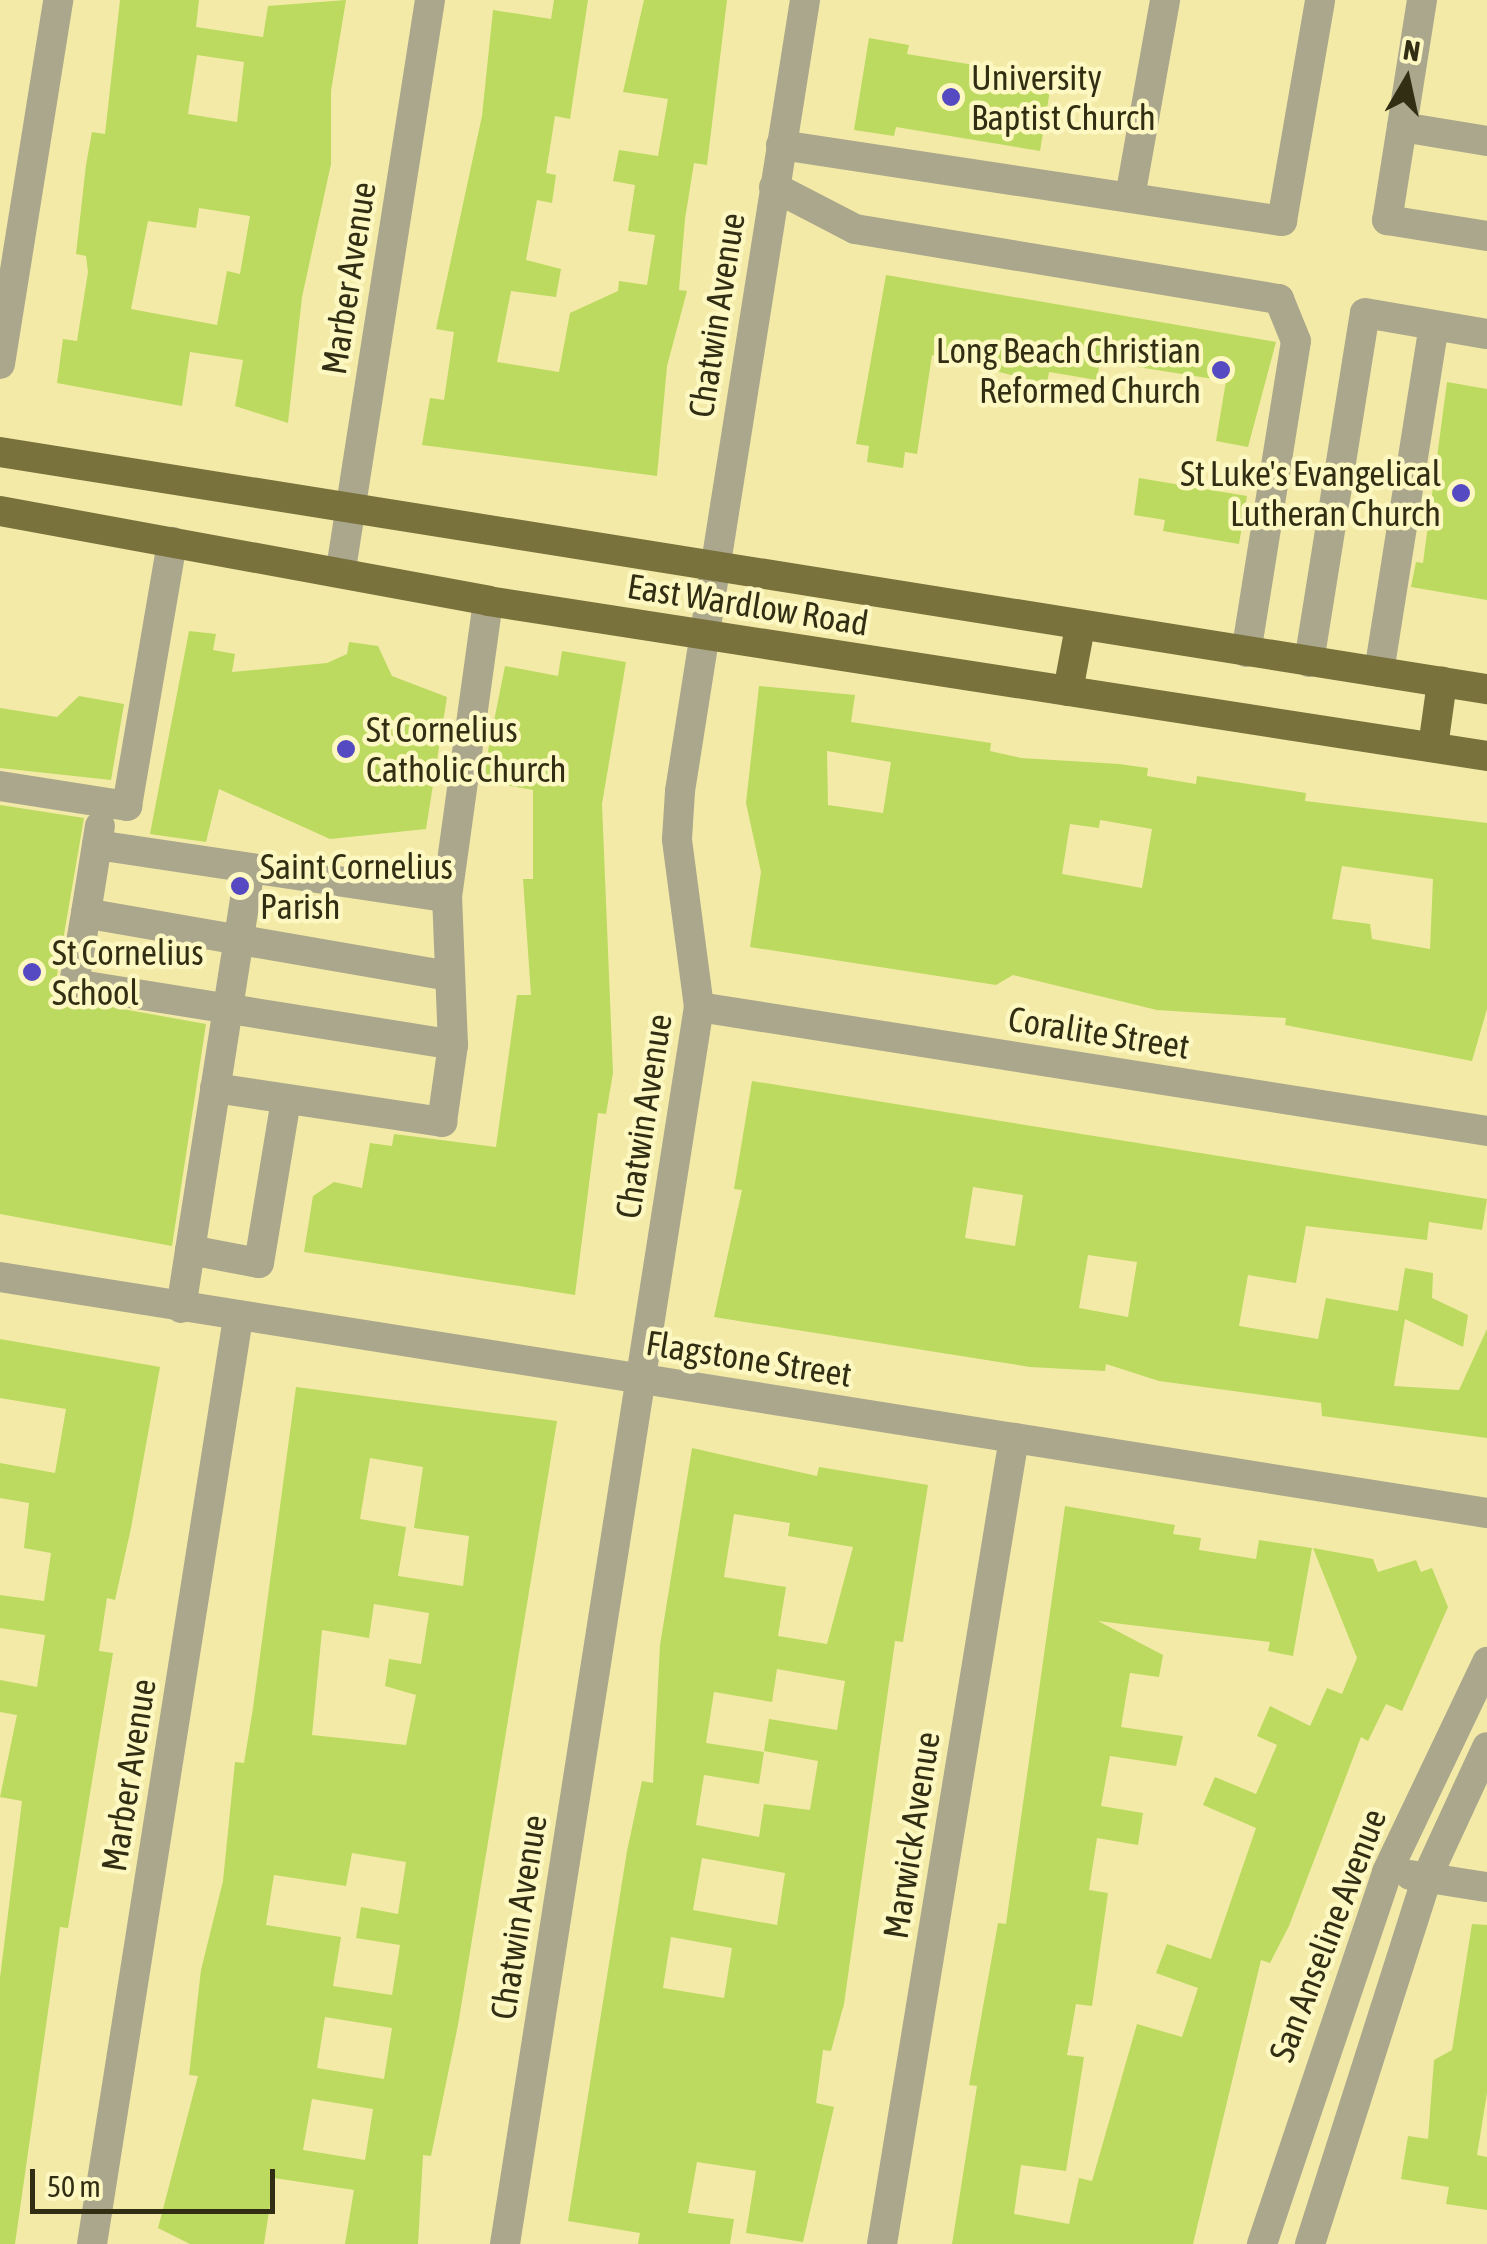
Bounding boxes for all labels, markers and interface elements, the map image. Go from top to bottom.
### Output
north arrow [1357,30,1457,130]
text: N [1401,33,1422,67]
place label: University Baptist Church [971,56,1156,138]
marker: University Baptist Church [940,86,962,108]
street label: Marber Avenue [312,179,384,377]
street label: Chatwin Avenue [679,210,753,420]
place label: Long Beach Christian Reformed Church [936,329,1201,411]
marker: Long Beach Christian Reformed Church [1210,359,1232,381]
place label: St Luke's Evangelical Lutheran Church [1180,452,1441,534]
marker: St Luke's Evangelical Lutheran Church [1450,482,1472,504]
street label: East Wardlow Road [624,564,872,644]
place label: St Cornelius Catholic Church [366,708,566,790]
marker: St Cornelius Catholic Church [335,738,357,760]
place label: Saint Cornelius Parish [260,845,453,927]
marker: Saint Cornelius Parish [229,875,251,897]
place label: St Cornelius School [52,931,204,1013]
marker: St Cornelius School [21,961,43,983]
street label: Coralite Street [1006,997,1192,1067]
street label: Chatwin Avenue [606,1011,680,1221]
street label: Flagstone Street [643,1321,855,1395]
street label: Marber Avenue [92,1676,164,1874]
street label: Marwick Avenue [874,1728,948,1942]
street label: San Anseline Avenue [1260,1803,1394,2067]
street label: Chatwin Avenue [481,1812,555,2022]
scale bar [35,2149,280,2211]
text: 50 m [47,2169,101,2203]

